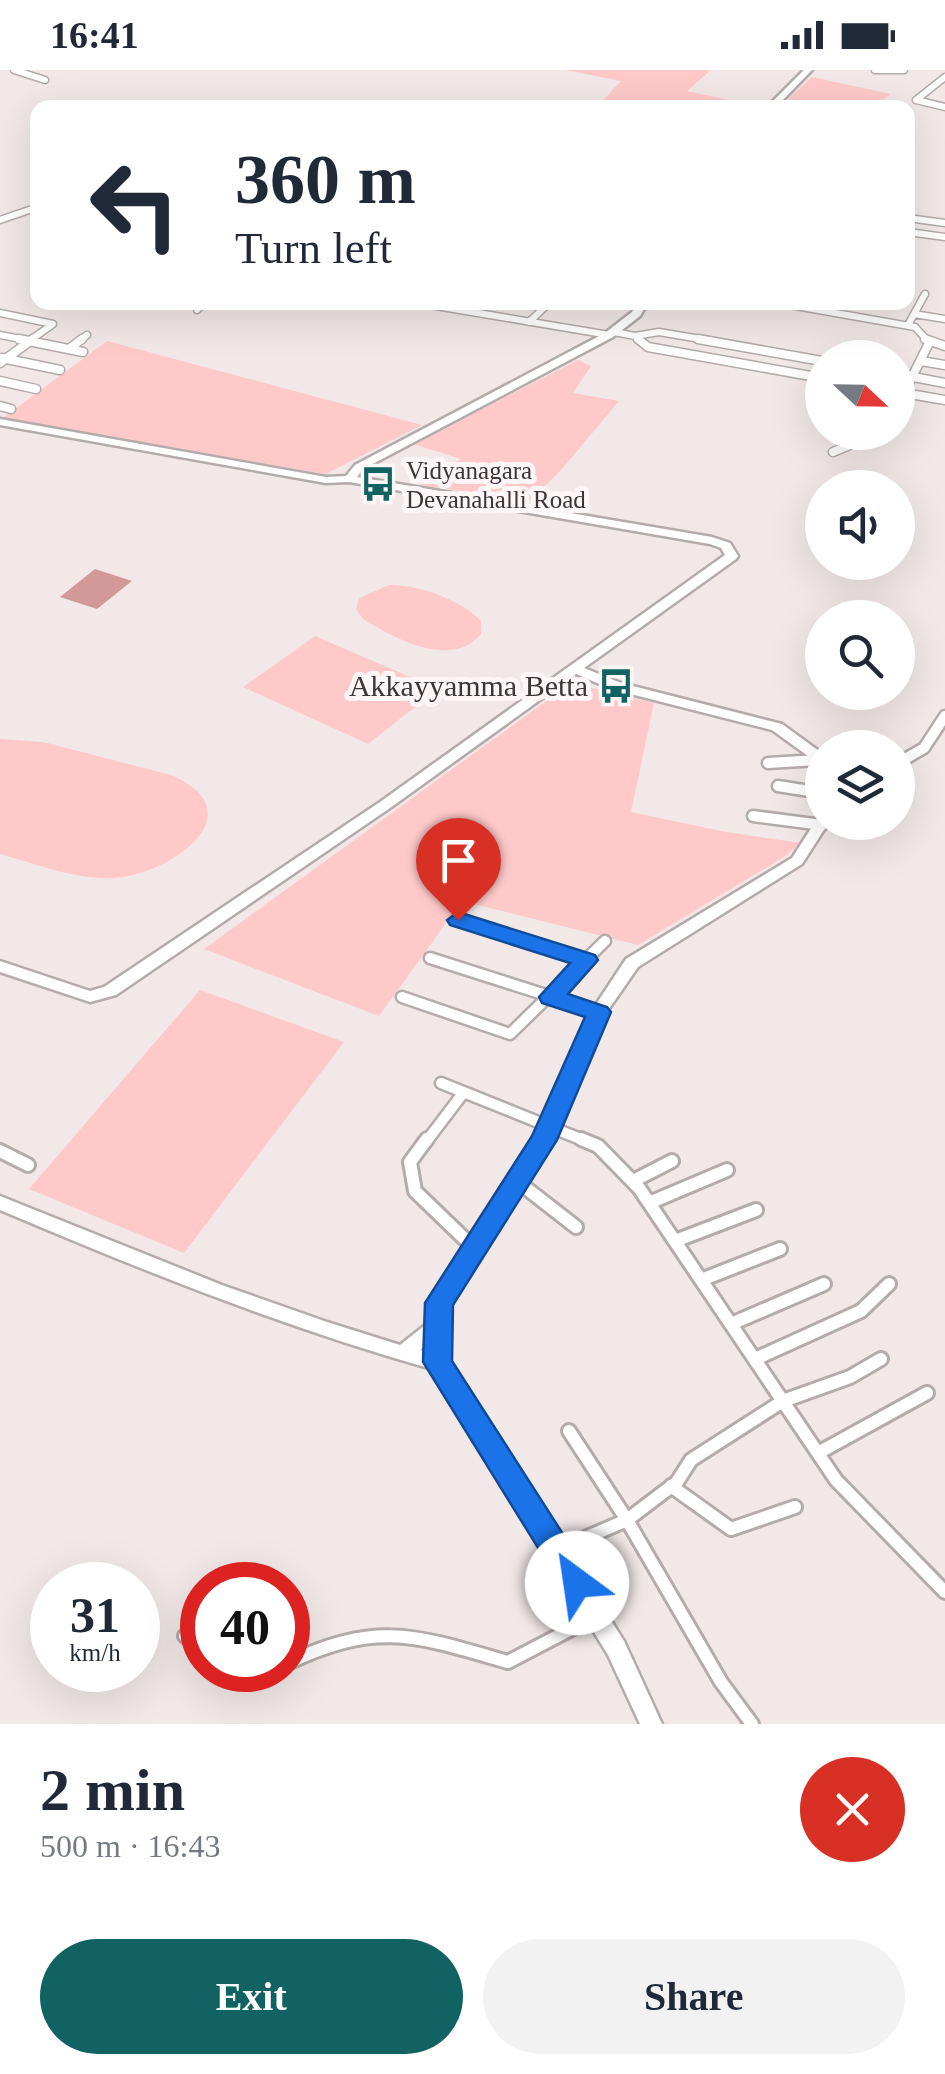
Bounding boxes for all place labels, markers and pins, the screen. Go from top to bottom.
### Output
place label: Vidyanagara Devanahalli Road [406,457,586,513]
bus stop icon: Vidyanagara Devanahalli Road [359,465,397,503]
bus stop icon: Akkayyamma Betta [597,667,635,705]
place label: Akkayyamma Betta [349,669,588,702]
pin [416,818,501,921]

